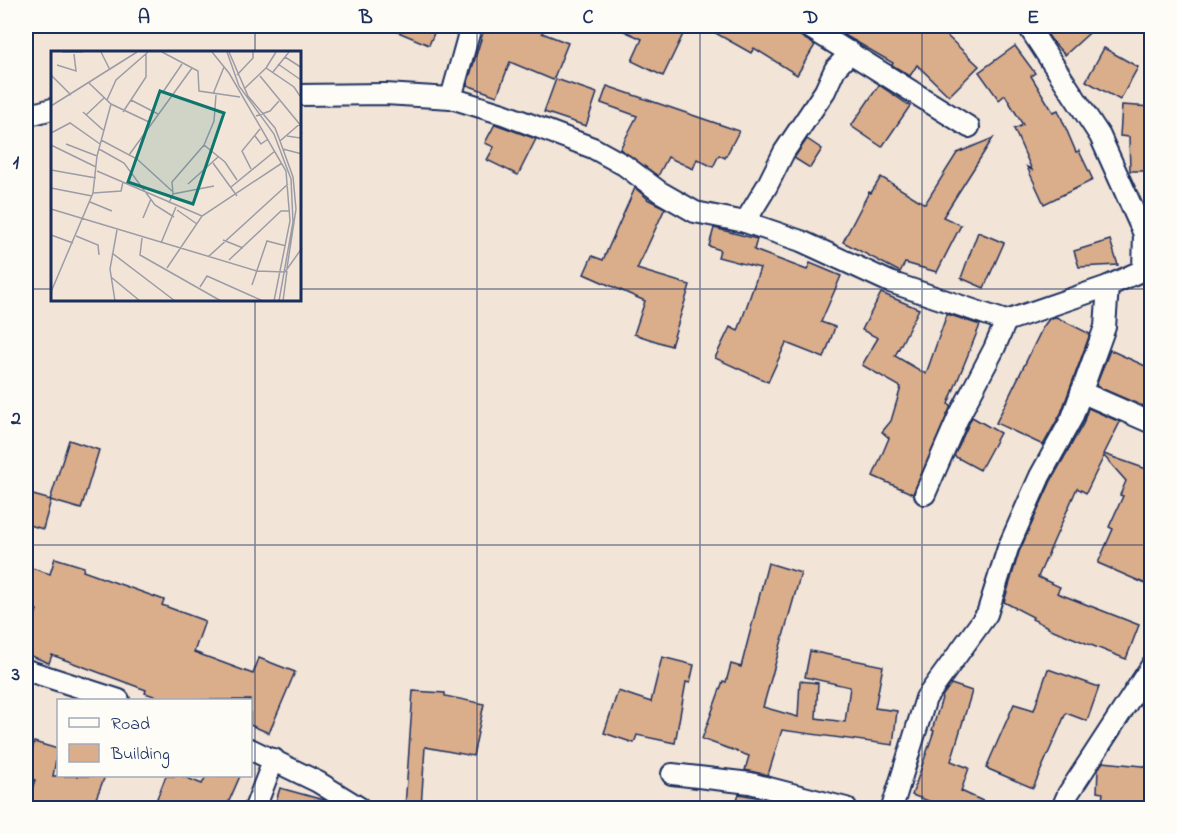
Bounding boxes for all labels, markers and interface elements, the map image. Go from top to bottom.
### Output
text: A [138,4,150,33]
text: B [358,4,373,33]
text: C [583,4,594,33]
text: D [803,4,818,33]
text: E [1027,4,1039,33]
inset map [51,51,302,302]
text: 1 [13,149,20,178]
text: 2 [10,405,21,434]
text: 3 [11,661,20,690]
legend [57,699,252,777]
text: Road [111,712,150,738]
text: Building [110,742,170,769]

